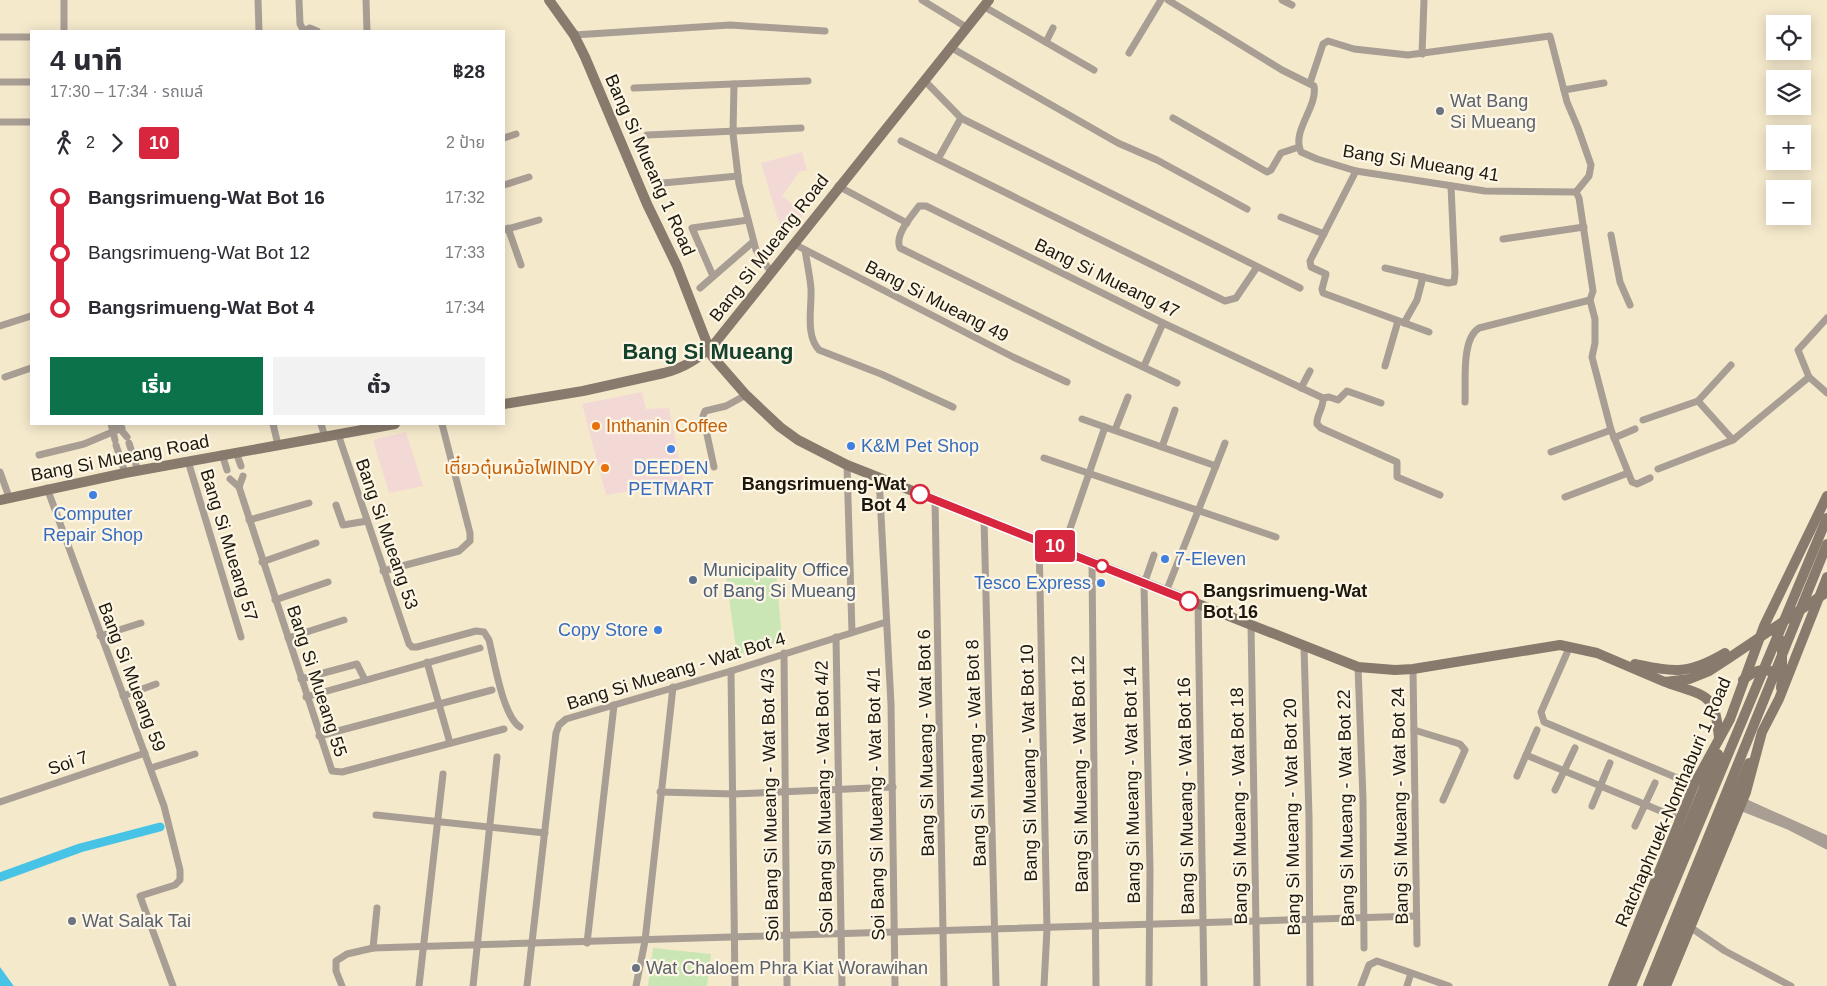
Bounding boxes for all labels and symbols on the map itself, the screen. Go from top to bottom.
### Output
street label: Bang Si Mueang 1 Road [601,71,699,259]
place label: Wat Bang Si Mueang [1450,91,1536,132]
marker: Wat Bang Si Mueang [1434,105,1446,117]
street label: Bang Si Mueang 41 [1341,141,1501,185]
street label: Bang Si Mueang Road [705,170,833,326]
street label: Bang Si Mueang 47 [1032,234,1182,322]
street label: Bang Si Mueang 49 [862,256,1012,346]
district label: Bang Si Mueang [622,339,794,364]
place label: Inthanin Coffee [606,416,728,436]
marker: Inthanin Coffee [590,420,602,432]
street label: Bang Si Mueang Road [29,431,211,485]
place label: K&M Pet Shop [861,436,979,456]
marker: K&M Pet Shop [845,440,857,452]
marker: DEEDEN PETMART [665,443,677,455]
place label: เตี๋ยวตุ๋นหม้อไฟINDY [444,455,595,479]
street label: Bang Si Mueang 53 [352,456,422,612]
place label: DEEDEN PETMART [628,458,714,499]
marker: เตี๋ยวตุ๋นหม้อไฟINDY [599,462,611,474]
street label: Bang Si Mueang 57 [196,466,262,624]
place label: Bangsrimueng-Wat Bot 4 [742,474,906,515]
marker: Bangsrimueng-Wat Bot 4 [910,484,930,504]
marker: Computer Repair Shop [87,489,99,501]
place label: Computer Repair Shop [43,504,143,545]
line badge: 10 [1032,530,1078,562]
place label: 7-Eleven [1175,549,1246,569]
marker: 7-Eleven [1159,553,1171,565]
unlabelled marker [1095,559,1109,573]
place label: Municipality Office of Bang Si Mueang [703,560,856,601]
place label: Tesco Express [974,573,1091,593]
marker: Municipality Office of Bang Si Mueang [687,574,699,586]
marker: Tesco Express [1095,577,1107,589]
place label: Bangsrimueng-Wat Bot 16 [1203,581,1367,622]
marker: Bangsrimueng-Wat Bot 16 [1179,591,1199,611]
street label: Bang Si Mueang 59 [94,600,170,754]
street label: Bang Si Mueang 55 [283,603,351,759]
place label: Copy Store [558,620,648,640]
marker: Copy Store [652,624,664,636]
street label: Bang Si Mueang - Wat Bot 4 [564,628,788,714]
street label: Bang Si Mueang - Wat Bot 6 [914,629,938,857]
street label: Bang Si Mueang - Wat Bot 8 [962,639,990,867]
street label: Bang Si Mueang - Wat Bot 10 [1017,644,1041,882]
street label: Bang Si Mueang - Wat Bot 12 [1068,655,1092,893]
street label: Soi Bang Si Mueang - Wat Bot 4/2 [812,660,836,934]
street label: Bang Si Mueang - Wat Bot 14 [1120,666,1144,904]
street label: Soi Bang Si Mueang - Wat Bot 4/1 [864,667,888,941]
street label: Soi Bang Si Mueang - Wat Bot 4/3 [758,668,782,942]
street label: Ratchaphruek-Nonthaburi 1 Road [1611,674,1735,930]
street label: Bang Si Mueang - Wat Bot 16 [1174,677,1198,915]
street label: Bang Si Mueang - Wat Bot 18 [1227,687,1251,925]
street label: Bang Si Mueang - Wat Bot 24 [1388,687,1412,925]
street label: Bang Si Mueang - Wat Bot 22 [1334,689,1358,927]
street label: Bang Si Mueang - Wat Bot 20 [1280,698,1304,936]
street label: Soi 7 [45,747,91,779]
place label: Wat Salak Tai [82,911,191,931]
marker: Wat Salak Tai [66,915,78,927]
place label: Wat Chaloem Phra Kiat Worawihan [646,958,928,978]
marker: Wat Chaloem Phra Kiat Worawihan [630,962,642,974]

